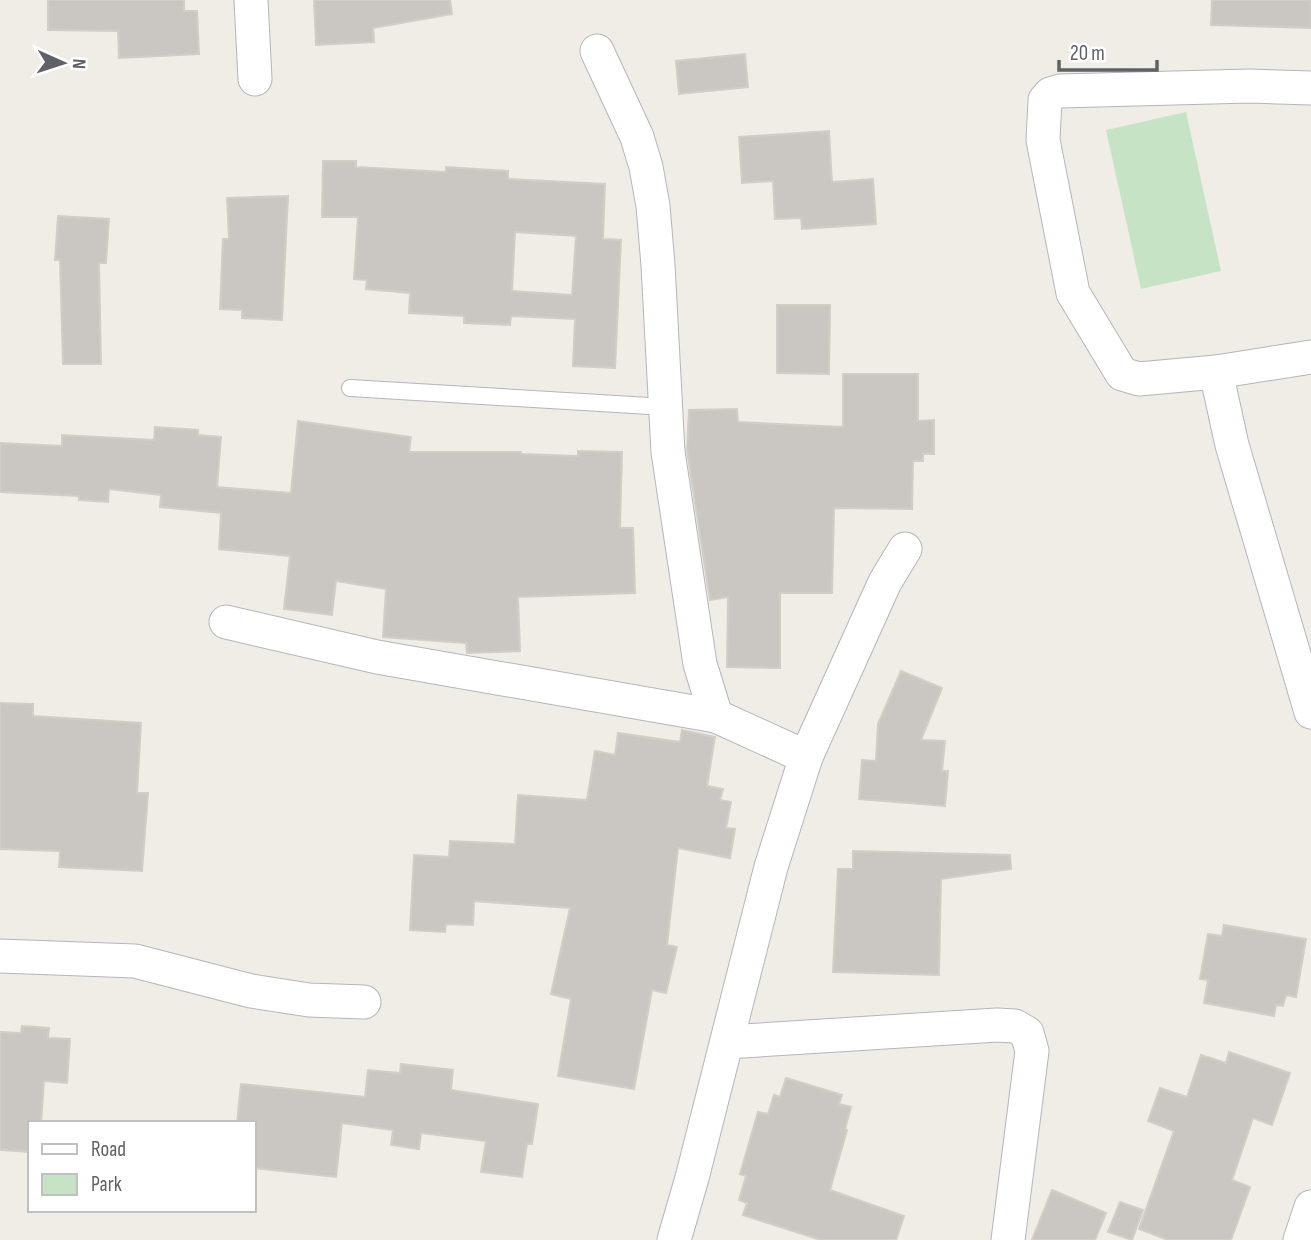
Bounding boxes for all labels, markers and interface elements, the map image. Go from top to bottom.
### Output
north arrow [28,28,98,98]
scale bar [1059,28,1157,72]
text: 20 m [1070,41,1105,66]
text: N [67,58,90,69]
legend [28,1121,256,1212]
text: Road [91,1137,126,1162]
text: Park [91,1172,122,1197]

